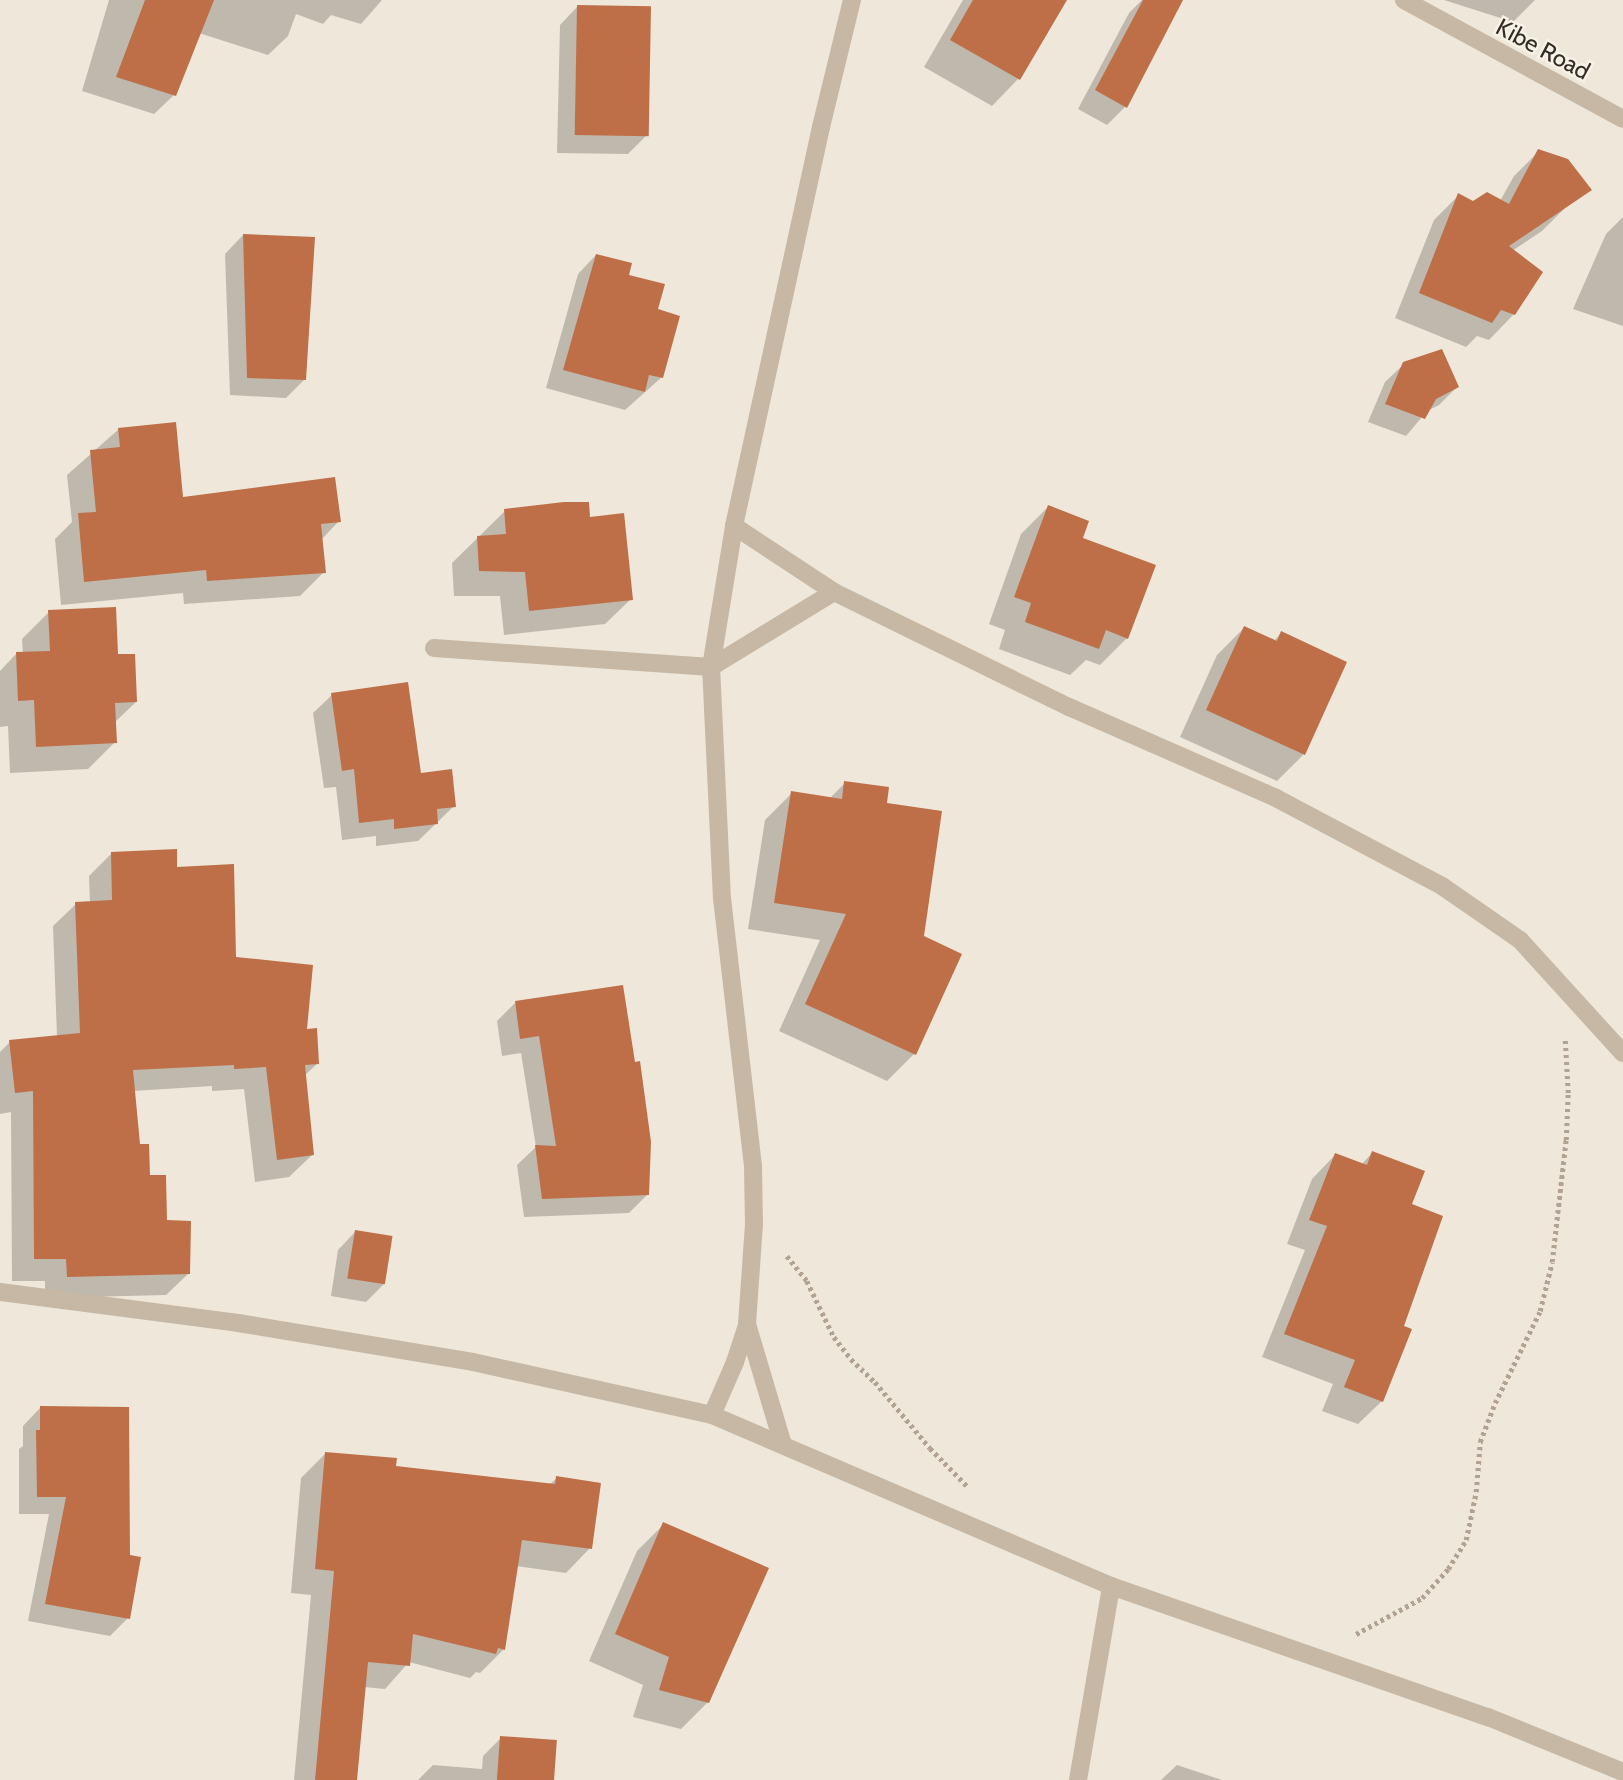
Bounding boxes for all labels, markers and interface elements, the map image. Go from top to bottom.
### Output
street label: Kibe Road [1491,12,1595,86]

